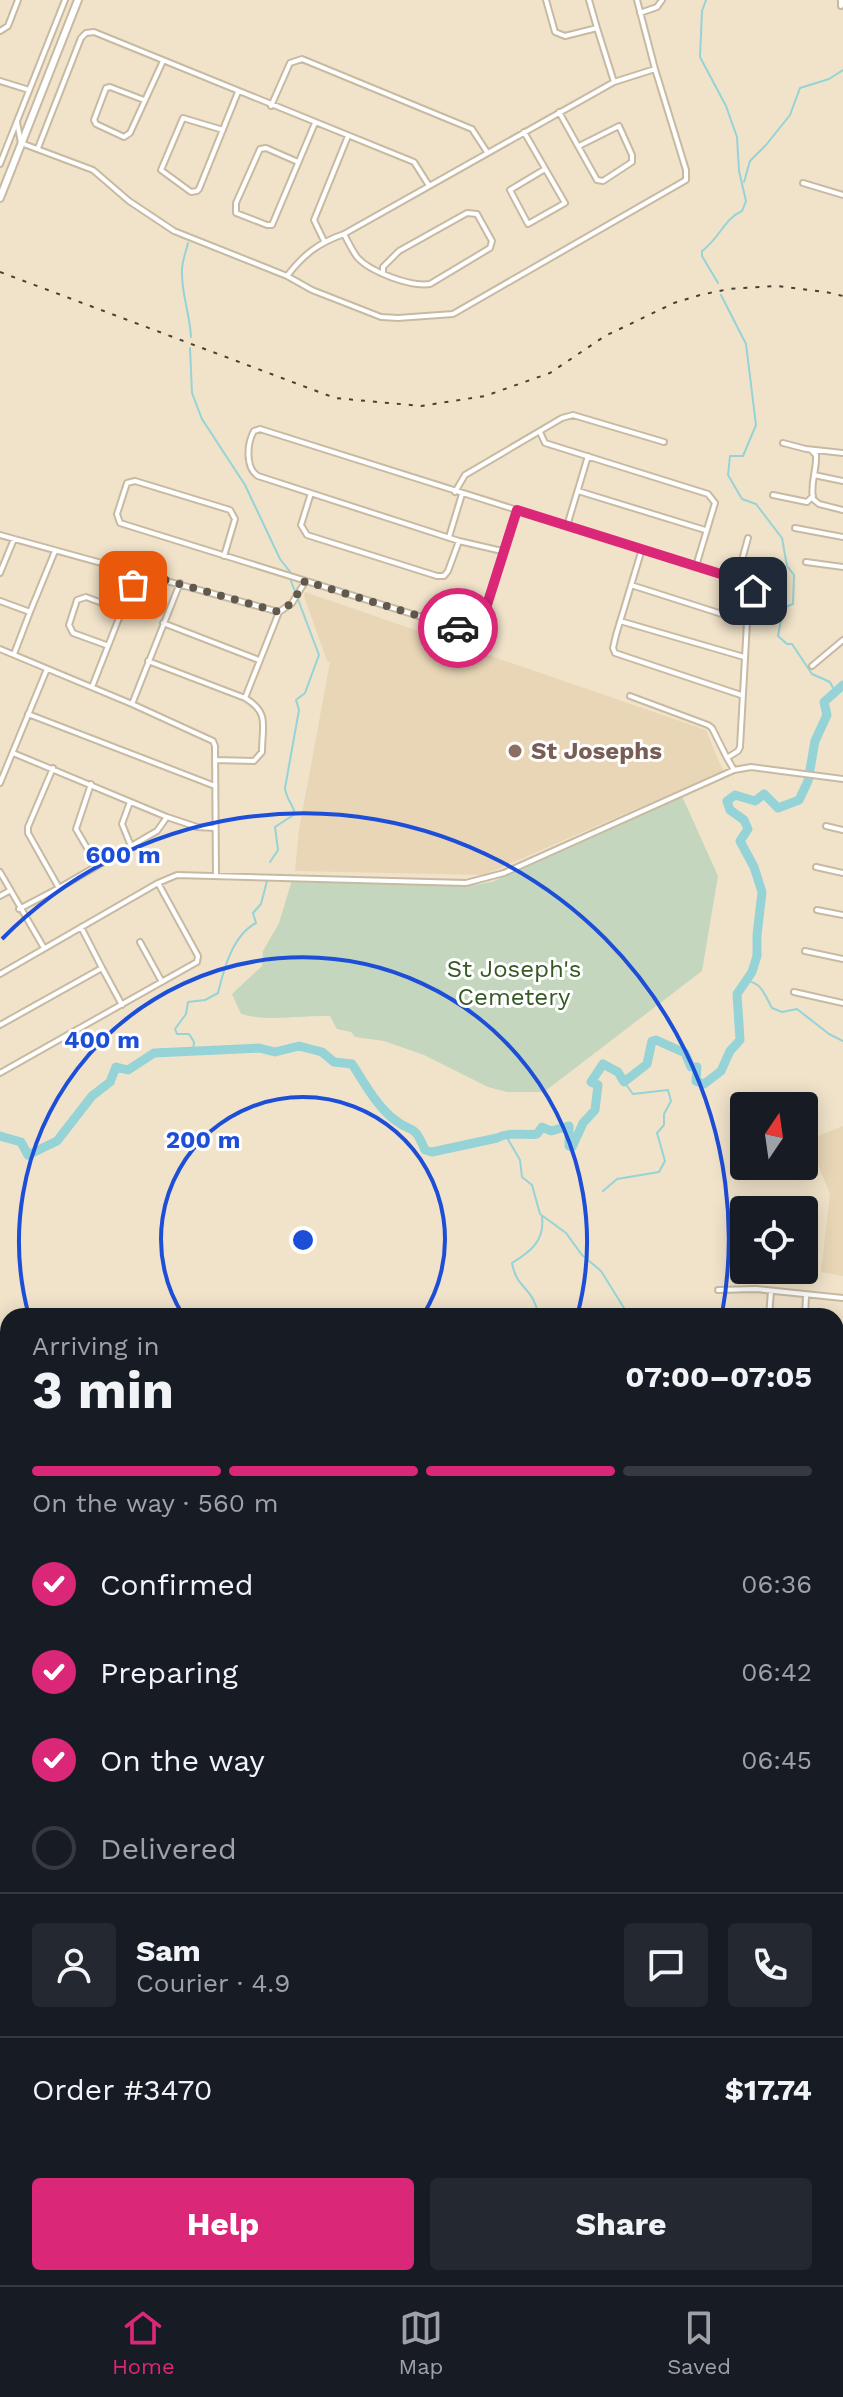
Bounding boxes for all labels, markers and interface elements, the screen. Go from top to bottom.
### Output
pin [99,551,167,619]
pin [719,557,787,625]
icon: bag [111,563,155,607]
icon: home [731,569,775,613]
courier [418,588,498,668]
icon: car [436,606,480,650]
place label: St Josephs [531,737,662,765]
marker: St Josephs [506,742,524,760]
text: 600 m [85,841,161,869]
park label: St Joseph's Cemetery [447,955,581,1011]
text: 400 m [64,1026,140,1054]
north arrow [730,1092,818,1180]
map controls [730,1092,818,1284]
text: 200 m [166,1126,240,1154]
button: locate [730,1196,818,1284]
centre of rings [289,1226,317,1254]
text: Arriving in [32,1331,160,1361]
text: 07:00–07:05 [625,1359,812,1394]
text: 3 min [32,1360,174,1421]
text: On the way · 560 m [32,1488,279,1518]
icon: check [32,1562,76,1606]
text: Confirmed [100,1567,254,1602]
text: 06:36 [741,1569,812,1599]
icon: check [32,1650,76,1694]
text: Preparing [100,1655,238,1690]
text: 06:42 [741,1657,812,1687]
icon: check [32,1738,76,1782]
text: On the way [100,1743,265,1778]
text: 06:45 [741,1745,812,1775]
text: Delivered [100,1831,237,1866]
button: person [32,1923,116,2007]
button: chat [624,1923,708,2007]
button: phone [728,1923,812,2007]
text: Sam [136,1933,201,1968]
text: Courier · 4.9 [136,1968,290,1998]
text: Order #3470 [32,2072,212,2107]
text: $17.74 [725,2072,812,2107]
button: Help [32,2178,414,2270]
button: Share [430,2178,812,2270]
tab: Home [112,2306,175,2379]
tab: Map [399,2306,443,2379]
tab: Saved [667,2306,731,2379]

